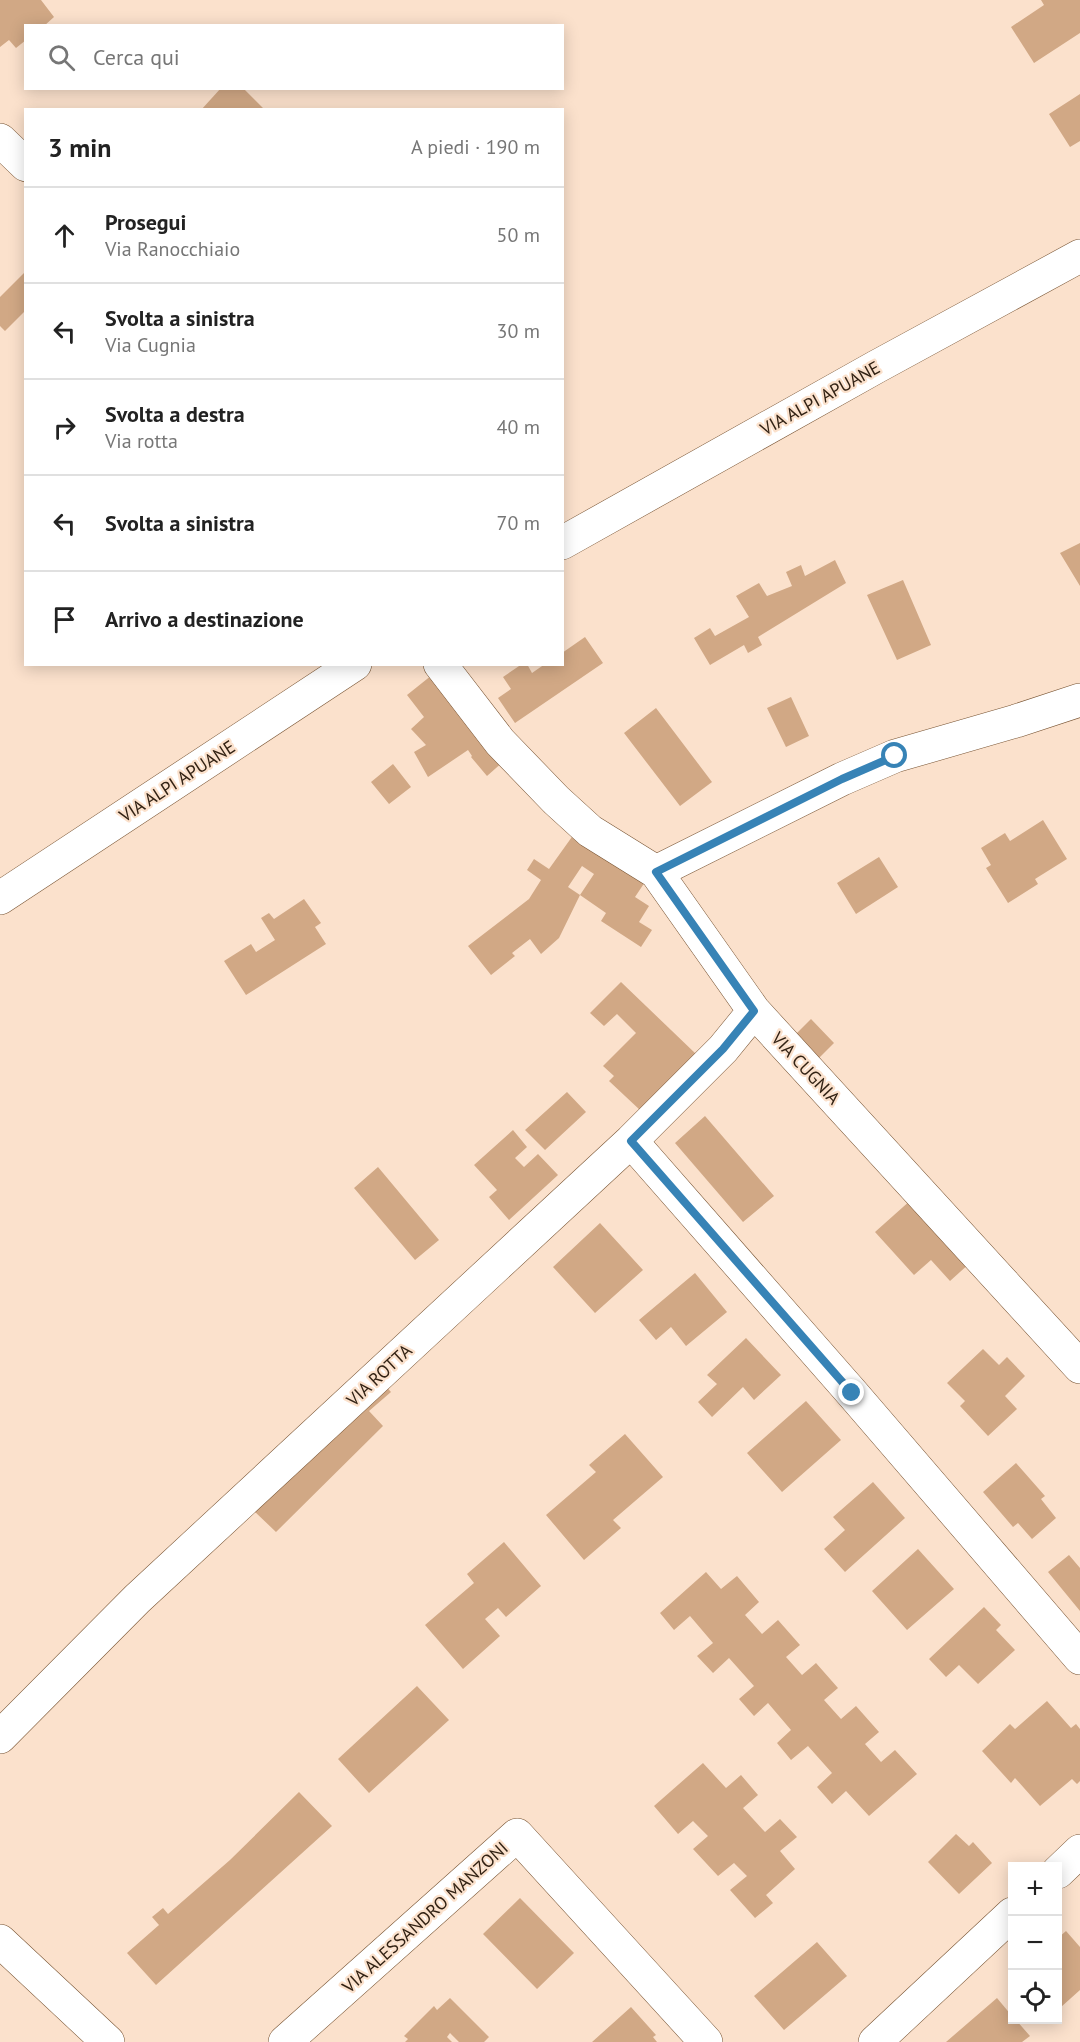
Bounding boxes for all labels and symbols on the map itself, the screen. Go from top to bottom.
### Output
street label: VIA ALPI APUANE [755,356,884,441]
street label: VIA ALPI APUANE [114,735,239,828]
route start [881,742,907,768]
street label: VIA CUGNIA [766,1026,846,1109]
street label: VIA ROTTA [341,1339,417,1412]
route end [838,1379,864,1405]
street label: VIA ALESSANDRO MANZONI [336,1836,513,1998]

